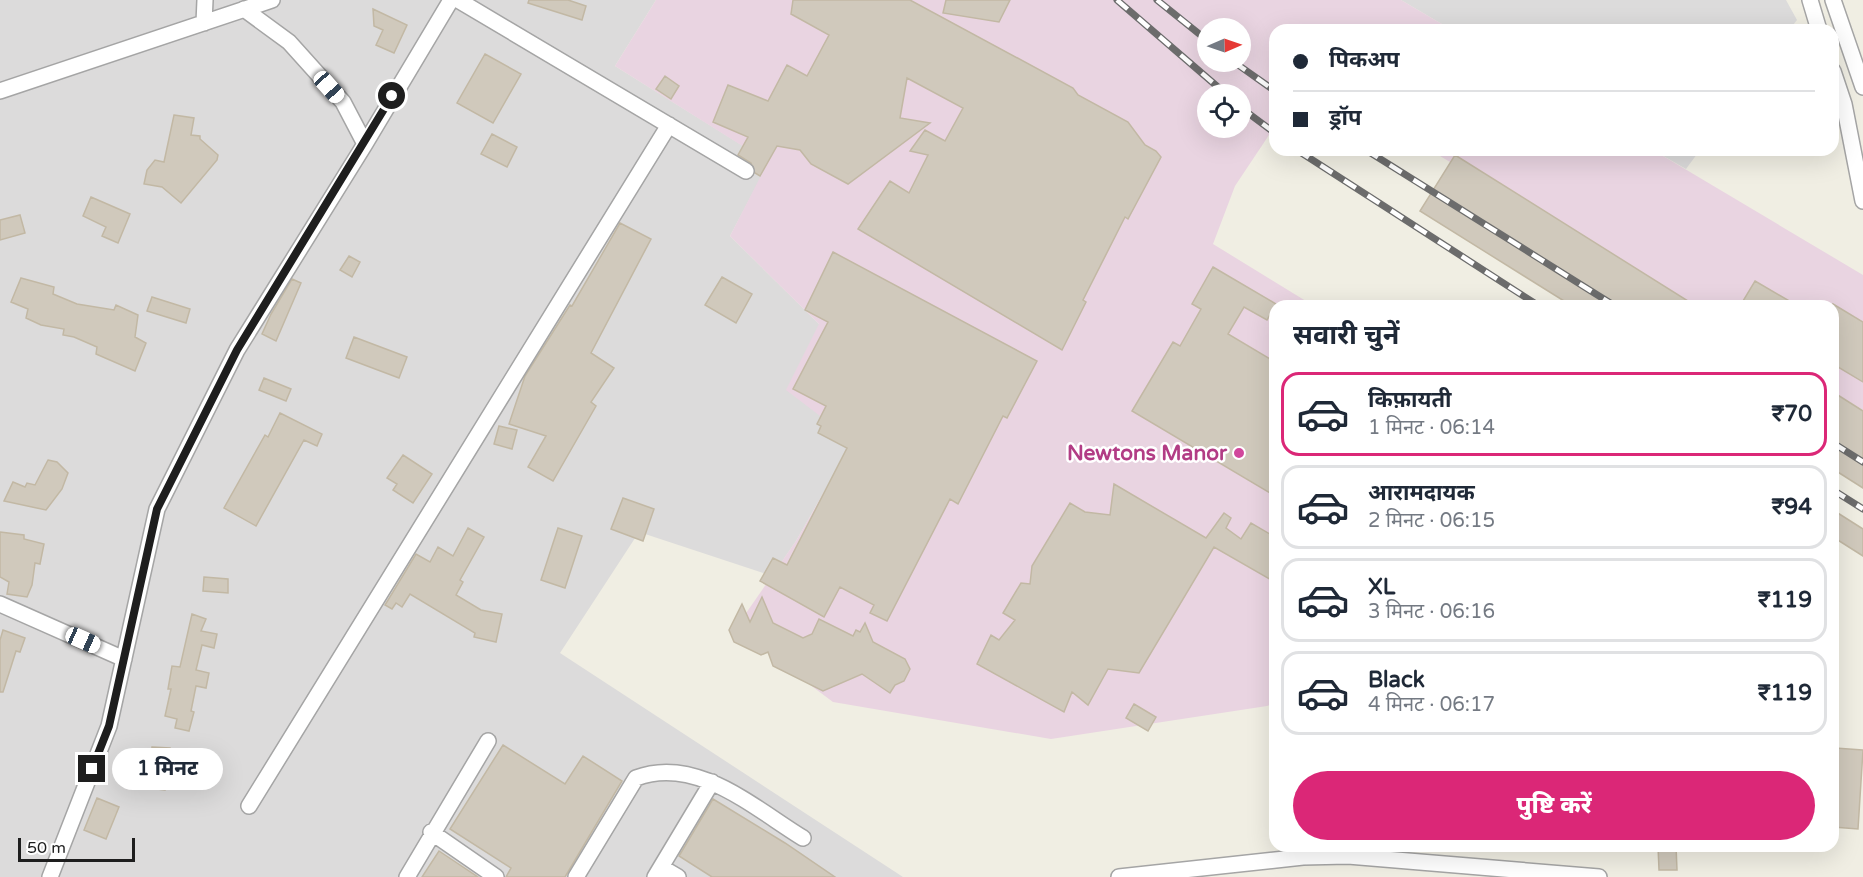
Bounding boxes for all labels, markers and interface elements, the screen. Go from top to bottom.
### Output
north arrow [1197,18,1251,72]
map controls [1197,18,1251,138]
text: पिकअप [1329,47,1400,73]
car [310,68,348,106]
route start [378,82,405,109]
button: locate [1197,84,1251,138]
text: ड्रॉप [1329,105,1362,131]
text: सवारी चुनें [1293,319,1399,352]
icon: car [1296,387,1350,441]
text: किफ़ायती [1368,387,1452,413]
text: ₹70 [1771,401,1812,427]
text: 1 मिनट · 06:14 [1368,416,1495,440]
place label: Newtons Manor [1067,441,1228,466]
marker: Newtons Manor [1232,446,1246,460]
icon: car [1296,480,1350,534]
text: आरामदायक [1368,480,1475,506]
text: ₹94 [1771,494,1812,520]
text: 2 मिनट · 06:15 [1368,509,1495,533]
icon: car [1296,573,1350,627]
text: XL [1368,574,1395,600]
text: ₹119 [1758,587,1812,613]
text: 3 मिनट · 06:16 [1368,600,1495,624]
car [63,624,103,656]
icon: car [1296,666,1350,720]
text: Black [1368,667,1425,693]
text: ₹119 [1758,680,1812,706]
text: 4 मिनट · 06:17 [1368,693,1495,717]
callout: 1 मिनट [113,748,224,790]
route end [78,755,105,782]
text: 1 मिनट [137,757,198,781]
button: पुष्टि करें [1293,771,1815,840]
scale bar [18,835,135,862]
text: 50 m [27,838,66,858]

